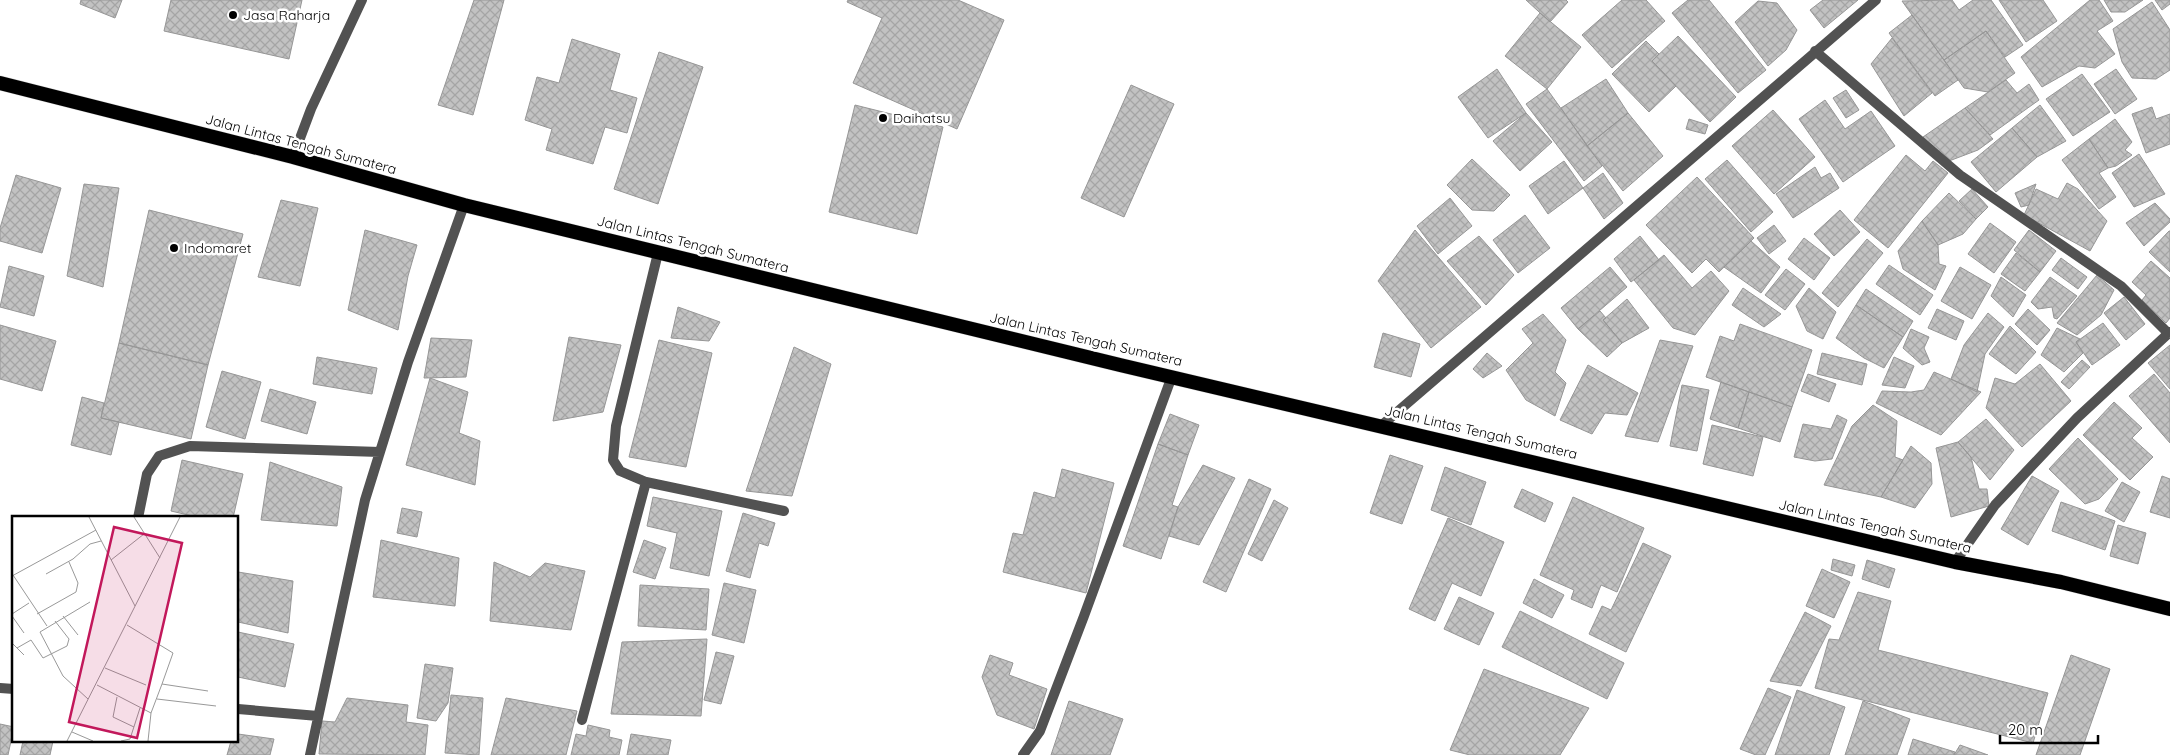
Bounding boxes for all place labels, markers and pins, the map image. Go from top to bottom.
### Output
place label: Jasa Raharja [243,6,330,24]
marker: Jasa Raharja [227,9,239,21]
place label: Daihatsu [893,109,951,127]
marker: Daihatsu [877,112,889,124]
place label: Indomaret [184,239,252,257]
marker: Indomaret [168,242,180,254]

